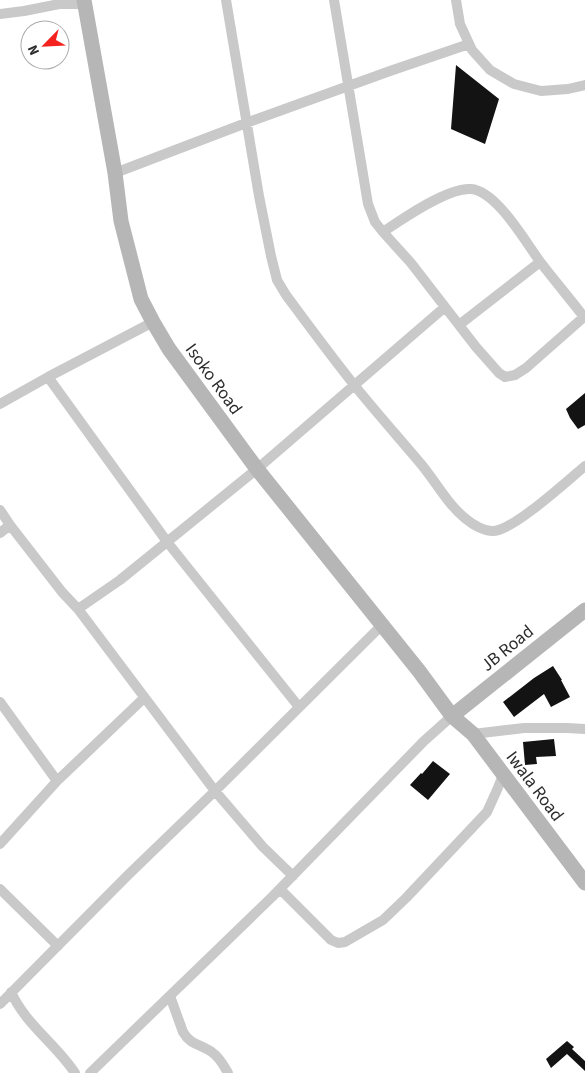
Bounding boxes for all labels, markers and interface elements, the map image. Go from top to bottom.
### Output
north arrow [20,20,70,70]
text: N [23,42,45,58]
street label: Isoko Road [179,339,248,420]
street label: JB Road [476,619,539,677]
street label: Iwala Road [500,746,569,827]

